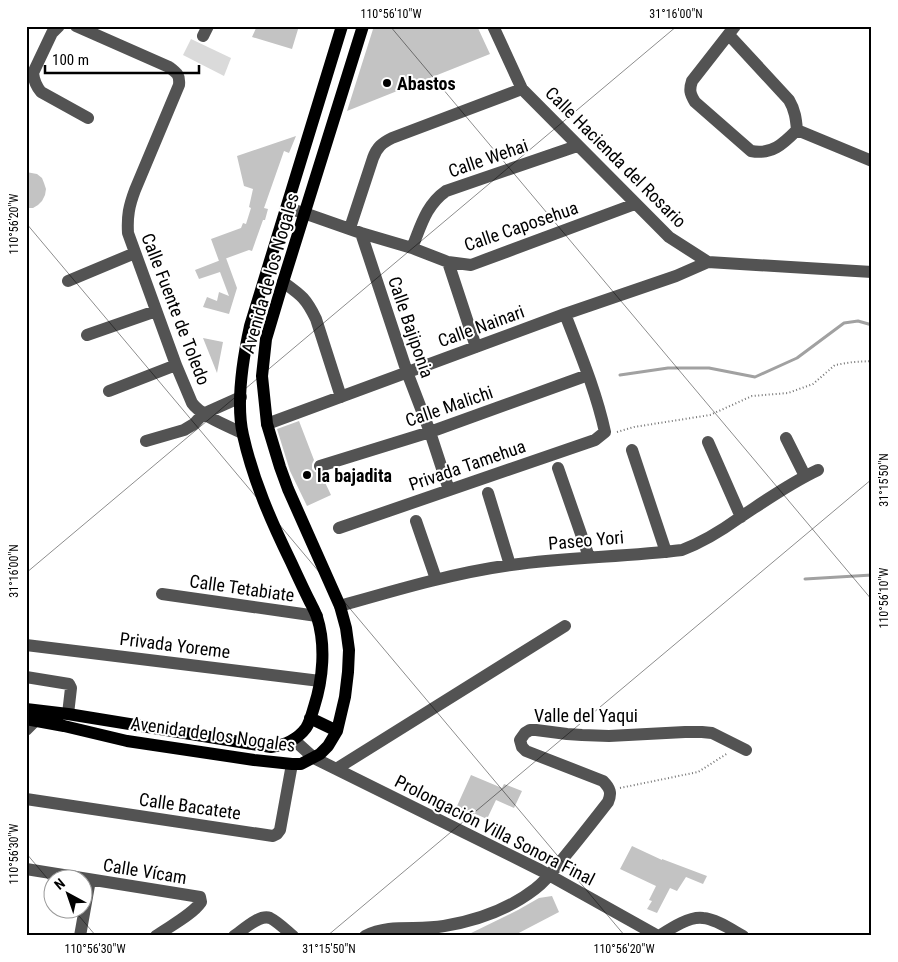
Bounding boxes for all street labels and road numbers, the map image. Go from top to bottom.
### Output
street label: Calle Hacienda del Rosario [541,82,691,232]
street label: Calle Wehai [445,135,531,181]
street label: Avenida de los Nogales [237,190,303,356]
street label: Calle Caposehua [461,197,581,255]
street label: Calle Fuente de Toledo [137,230,215,388]
street label: Calle Bajiponia [384,274,438,380]
street label: Calle Nainari [435,301,527,351]
street label: Calle Malichi [402,381,496,431]
street label: Privada Tamehua [406,435,528,495]
street label: Paseo Yori [547,526,625,554]
street label: Calle Tetabiate [188,570,296,606]
street label: Privada Yoreme [119,628,231,662]
street label: Valle del Yaqui [534,705,638,726]
street label: Avenida de los Nogales [129,712,297,756]
street label: Prolongación Villa Sonora Final [392,770,598,890]
street label: Calle Bacatete [138,788,242,824]
street label: Calle Vícam [102,854,188,888]

